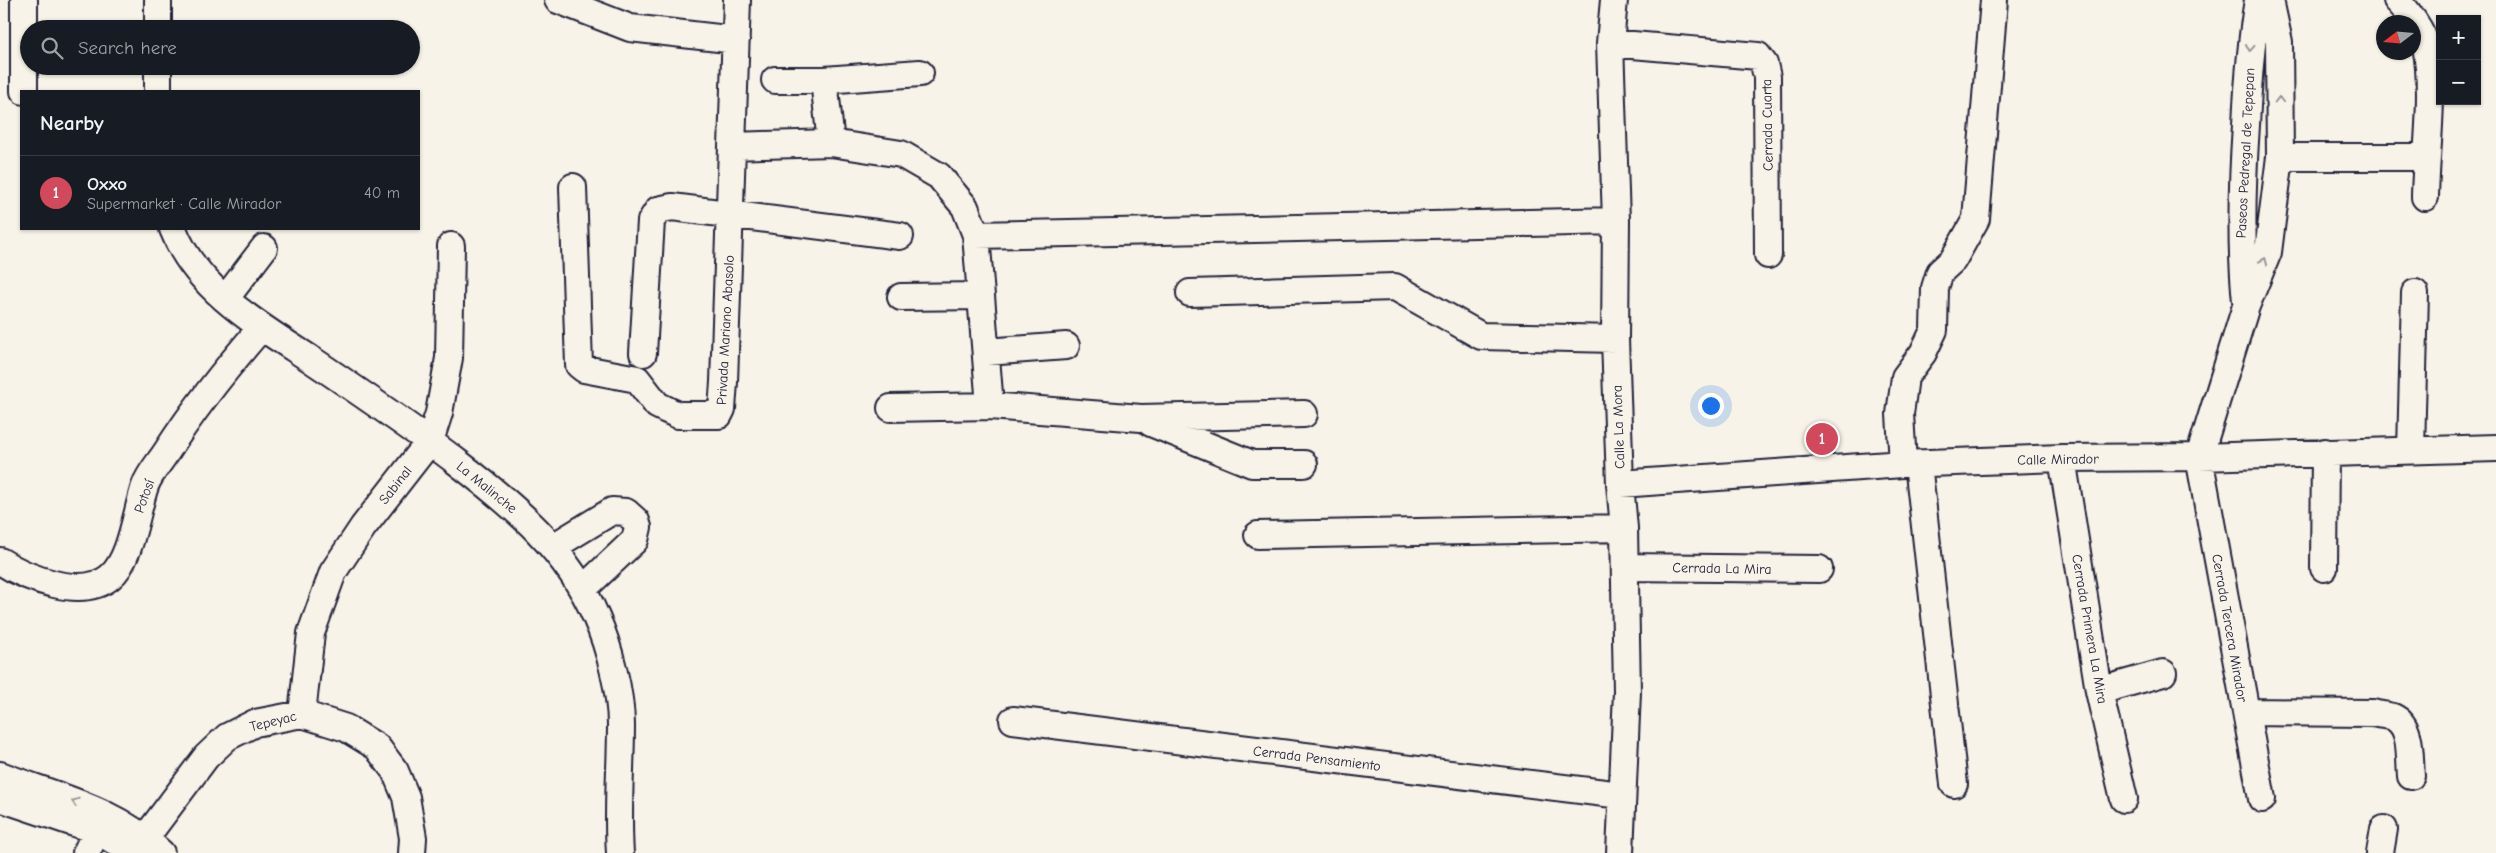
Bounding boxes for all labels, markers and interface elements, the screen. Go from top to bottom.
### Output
north arrow [2376,15,2421,60]
map controls [2436,15,2481,105]
button: + [2436,15,2481,60]
search box [20,20,420,75]
icon: search [38,34,66,62]
text: Search here [78,37,177,59]
one-way arrow [2245,44,2256,52]
button: − [2436,60,2481,105]
street label: Paseos Pedregal de Tepepan [2233,67,2258,239]
street label: Cerrada Cuarta [1758,79,1777,171]
one-way arrow [2274,96,2284,104]
text: Nearby [40,111,104,135]
text: Oxxo [87,173,127,195]
text: 1 [53,184,59,202]
text: 40 m [364,184,400,202]
text: Supermarket · Calle Mirador [87,195,281,213]
street label: Privada Mariano Abasolo [713,255,738,405]
one-way arrow [2258,257,2268,266]
street label: Calle La Mora [1609,385,1628,469]
your location [1698,393,1724,419]
pin: 1 [1806,420,1838,458]
street label: Calle Mirador [2017,450,2099,469]
street label: La Malinche [453,458,520,517]
street label: Sabinal [375,463,416,508]
street label: Potosí [131,476,159,515]
street label: Cerrada Primera La Mira [2068,553,2111,705]
street label: Cerrada Tercera Mirador [2208,553,2251,704]
street label: Cerrada La Mira [1672,559,1772,578]
street label: Tepeyac [248,707,299,735]
street label: Cerrada Pensamiento [1252,742,1382,775]
one-way arrow [71,798,80,808]

